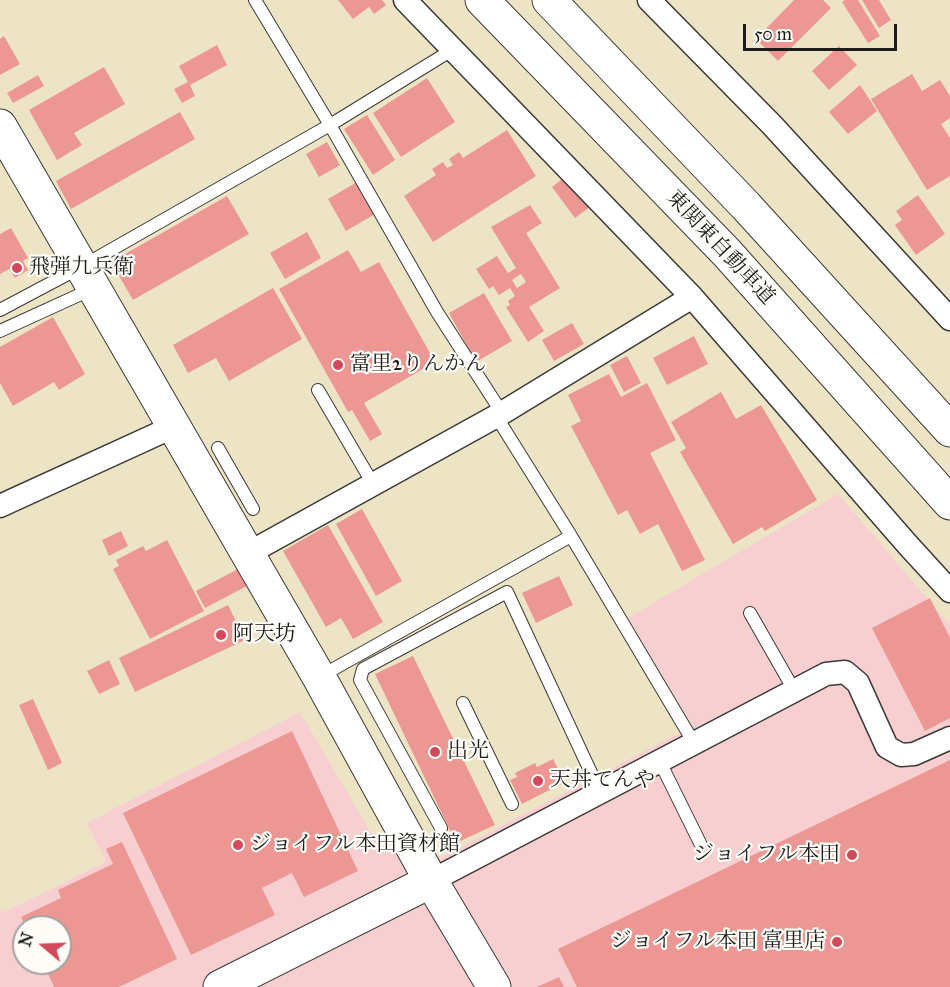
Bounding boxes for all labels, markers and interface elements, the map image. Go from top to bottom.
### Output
scale bar [746,12,900,50]
text: 50 m [754,23,792,45]
street label: 東関東自動車道 [661,186,779,310]
place label: 飛弾九兵衛 [29,255,134,281]
marker: 飛弾九兵衛 [10,261,24,275]
place label: 富里2りんかん [350,352,486,378]
marker: 富里2りんかん [331,358,345,372]
place label: 阿天坊 [233,622,296,648]
marker: 阿天坊 [214,628,228,642]
place label: 出光 [447,739,489,765]
marker: 出光 [428,745,442,759]
place label: 天丼てんや [550,768,655,794]
marker: 天丼てんや [531,774,545,788]
place label: ジョイフル本田資材館 [250,832,460,858]
marker: ジョイフル本田資材館 [231,838,245,852]
place label: ジョイフル本田 [693,842,840,868]
marker: ジョイフル本田 [845,848,859,862]
north arrow [12,915,72,975]
place label: ジョイフル本田 富里店 [610,929,825,955]
text: N [15,930,38,949]
marker: ジョイフル本田 富里店 [830,935,844,949]

